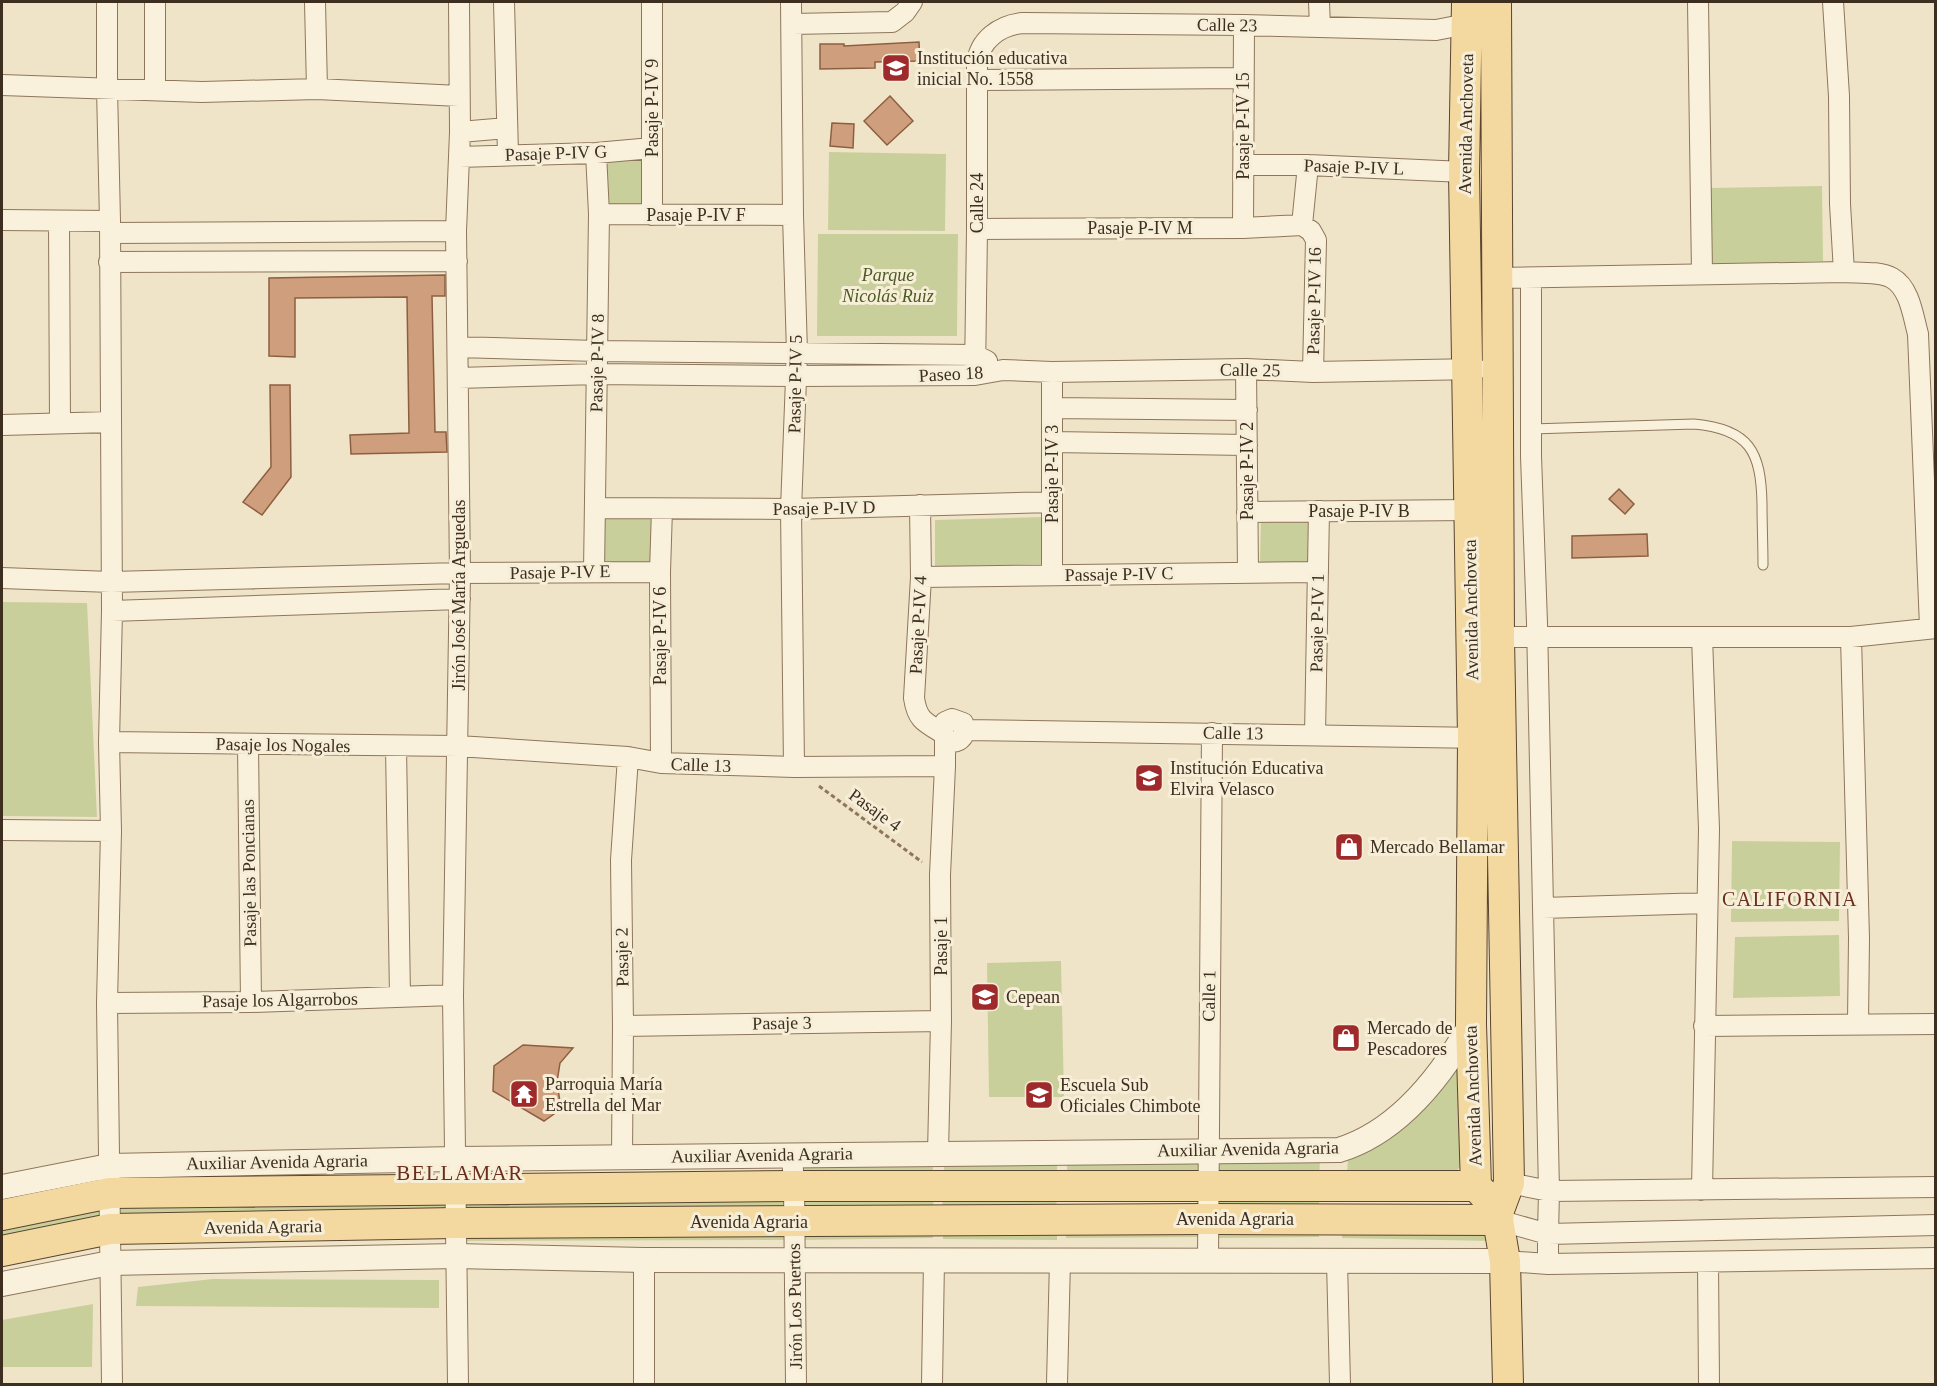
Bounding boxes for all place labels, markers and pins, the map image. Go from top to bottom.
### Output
place label: Institución educativa inicial No. 1558 [917,48,1067,89]
school or university icon: Institución educativa inicial No. 1558 [880,52,912,84]
place label: Institución Educativa Elvira Velasco [1170,758,1323,799]
school or university icon: Institución Educativa Elvira Velasco [1133,762,1165,794]
shop icon: Mercado Bellamar [1333,831,1365,863]
place label: Mercado Bellamar [1370,837,1504,857]
school or university icon: Cepean [969,981,1001,1013]
place label: Cepean [1006,987,1060,1007]
place label: Mercado de Pescadores [1367,1018,1452,1059]
shop icon: Mercado de Pescadores [1330,1022,1362,1054]
place label: Parroquia María Estrella del Mar [545,1074,662,1115]
place label: Escuela Sub Oficiales Chimbote [1060,1075,1200,1116]
temple icon: Parroquia María Estrella del Mar [508,1078,540,1110]
school or university icon: Escuela Sub Oficiales Chimbote [1023,1079,1055,1111]

